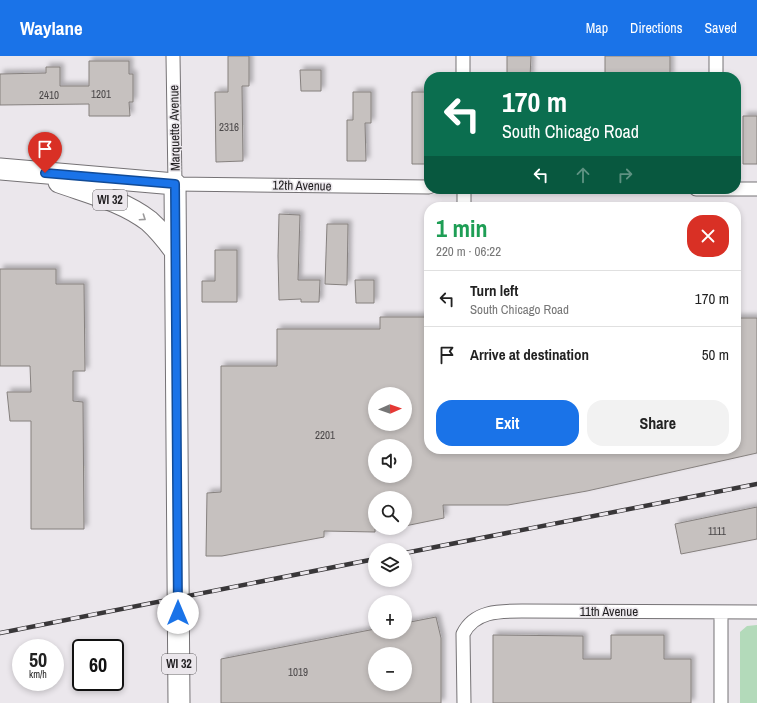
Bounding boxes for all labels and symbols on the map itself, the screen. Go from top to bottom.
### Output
street label: Marquette Avenue [165,85,184,171]
house number: 1201 [91,87,111,101]
house number: 2410 [39,88,59,102]
house number: 2316 [219,120,239,134]
pin [28,132,62,173]
street label: 12th Avenue [272,176,332,195]
road number: WI 32 [93,190,127,210]
one-way arrow [139,213,146,220]
north arrow [368,387,412,431]
house number: 2201 [315,428,335,442]
house number: 1111 [708,524,726,538]
position arrow [157,592,199,634]
street label: 11th Avenue [580,603,638,620]
speed limit sign: 60 [72,639,124,691]
road number: WI 32 [162,654,196,674]
house number: 1019 [288,665,308,679]

